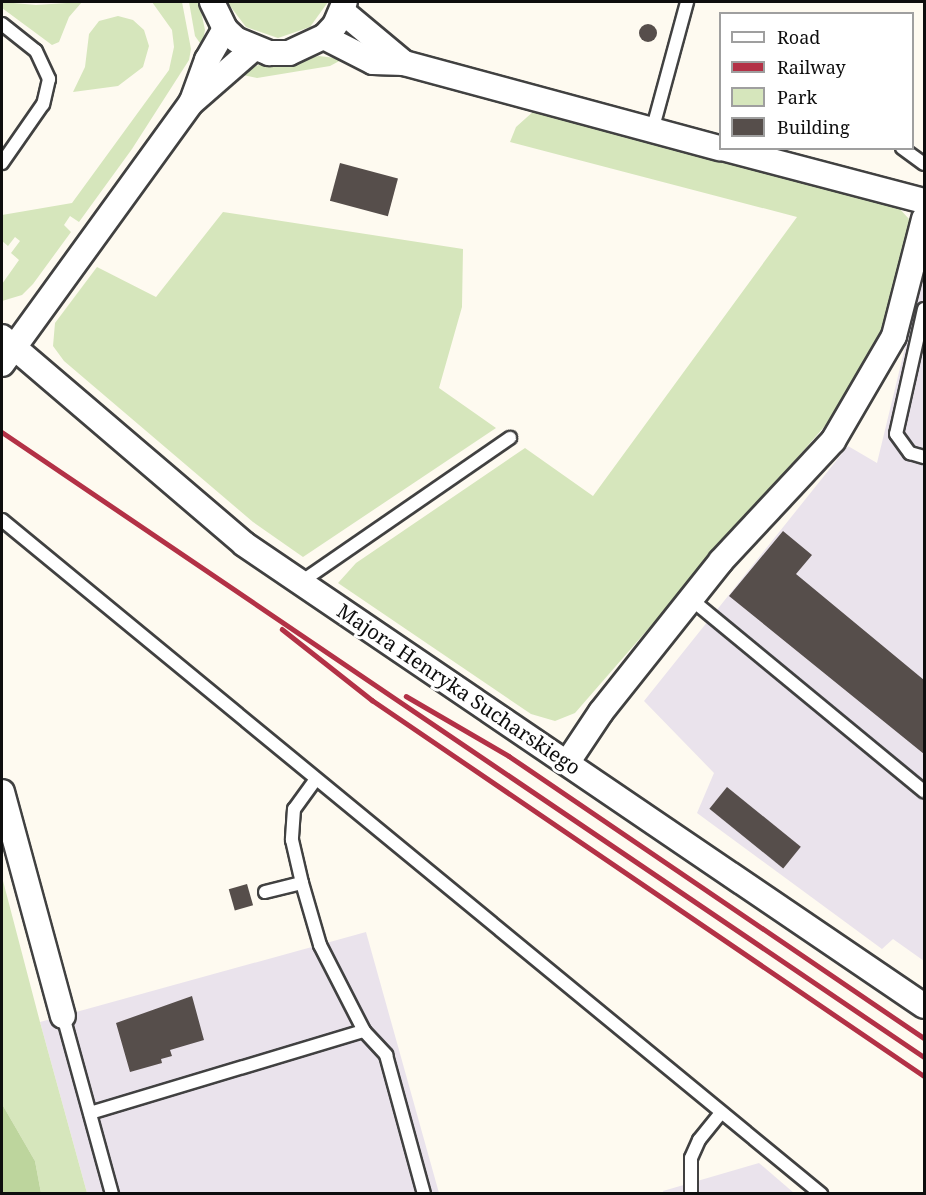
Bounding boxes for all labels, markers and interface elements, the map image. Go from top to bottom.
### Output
legend [719,12,914,150]
text: Road [777,25,820,49]
text: Railway [777,55,846,79]
text: Park [777,85,817,109]
text: Building [777,115,850,139]
street label: Majora Henryka Sucharskiego [333,598,585,780]

